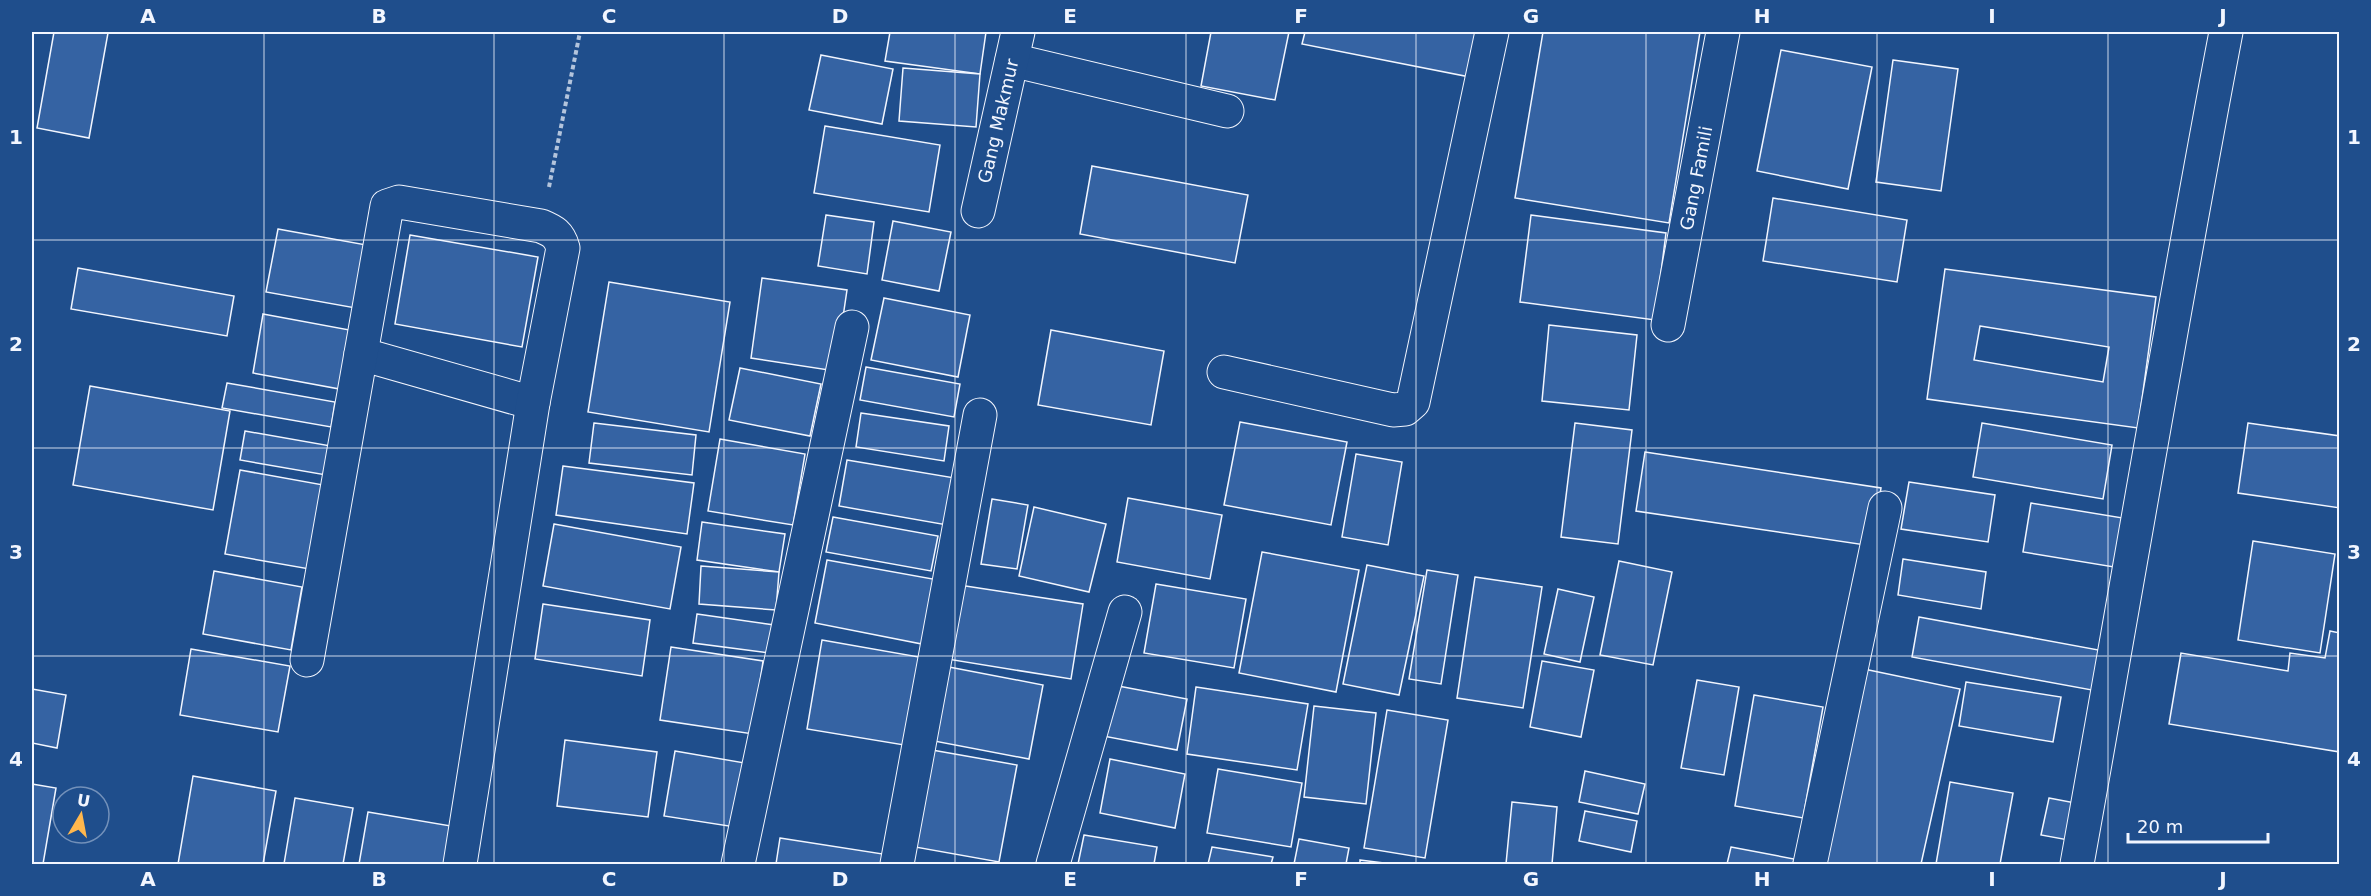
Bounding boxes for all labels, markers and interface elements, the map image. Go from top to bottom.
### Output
text: A [140,4,156,28]
text: B [371,4,387,28]
text: C [602,4,616,28]
text: D [832,4,848,28]
text: E [1063,4,1077,28]
text: F [1294,4,1308,28]
text: G [1523,4,1539,28]
text: H [1754,4,1770,28]
text: I [1988,4,1996,28]
text: J [2217,4,2227,28]
street label: Gang Makmur [973,56,1023,185]
street label: Gang Famili [1676,124,1716,232]
text: 1 [9,125,23,149]
text: 1 [2347,125,2361,149]
text: 2 [9,332,23,356]
text: 2 [2347,332,2361,356]
text: 3 [9,540,23,564]
text: 3 [2347,540,2361,564]
text: 4 [9,747,23,771]
text: 4 [2347,747,2361,771]
north arrow [51,785,111,845]
text: U [75,790,92,811]
scale bar [2128,806,2268,844]
text: 20 m [2137,816,2183,837]
text: A [140,867,156,891]
text: B [371,867,387,891]
text: C [602,867,616,891]
text: D [832,867,848,891]
text: E [1063,867,1077,891]
text: F [1294,867,1308,891]
text: G [1523,867,1539,891]
text: H [1754,867,1770,891]
text: I [1988,867,1996,891]
text: J [2217,867,2227,891]

